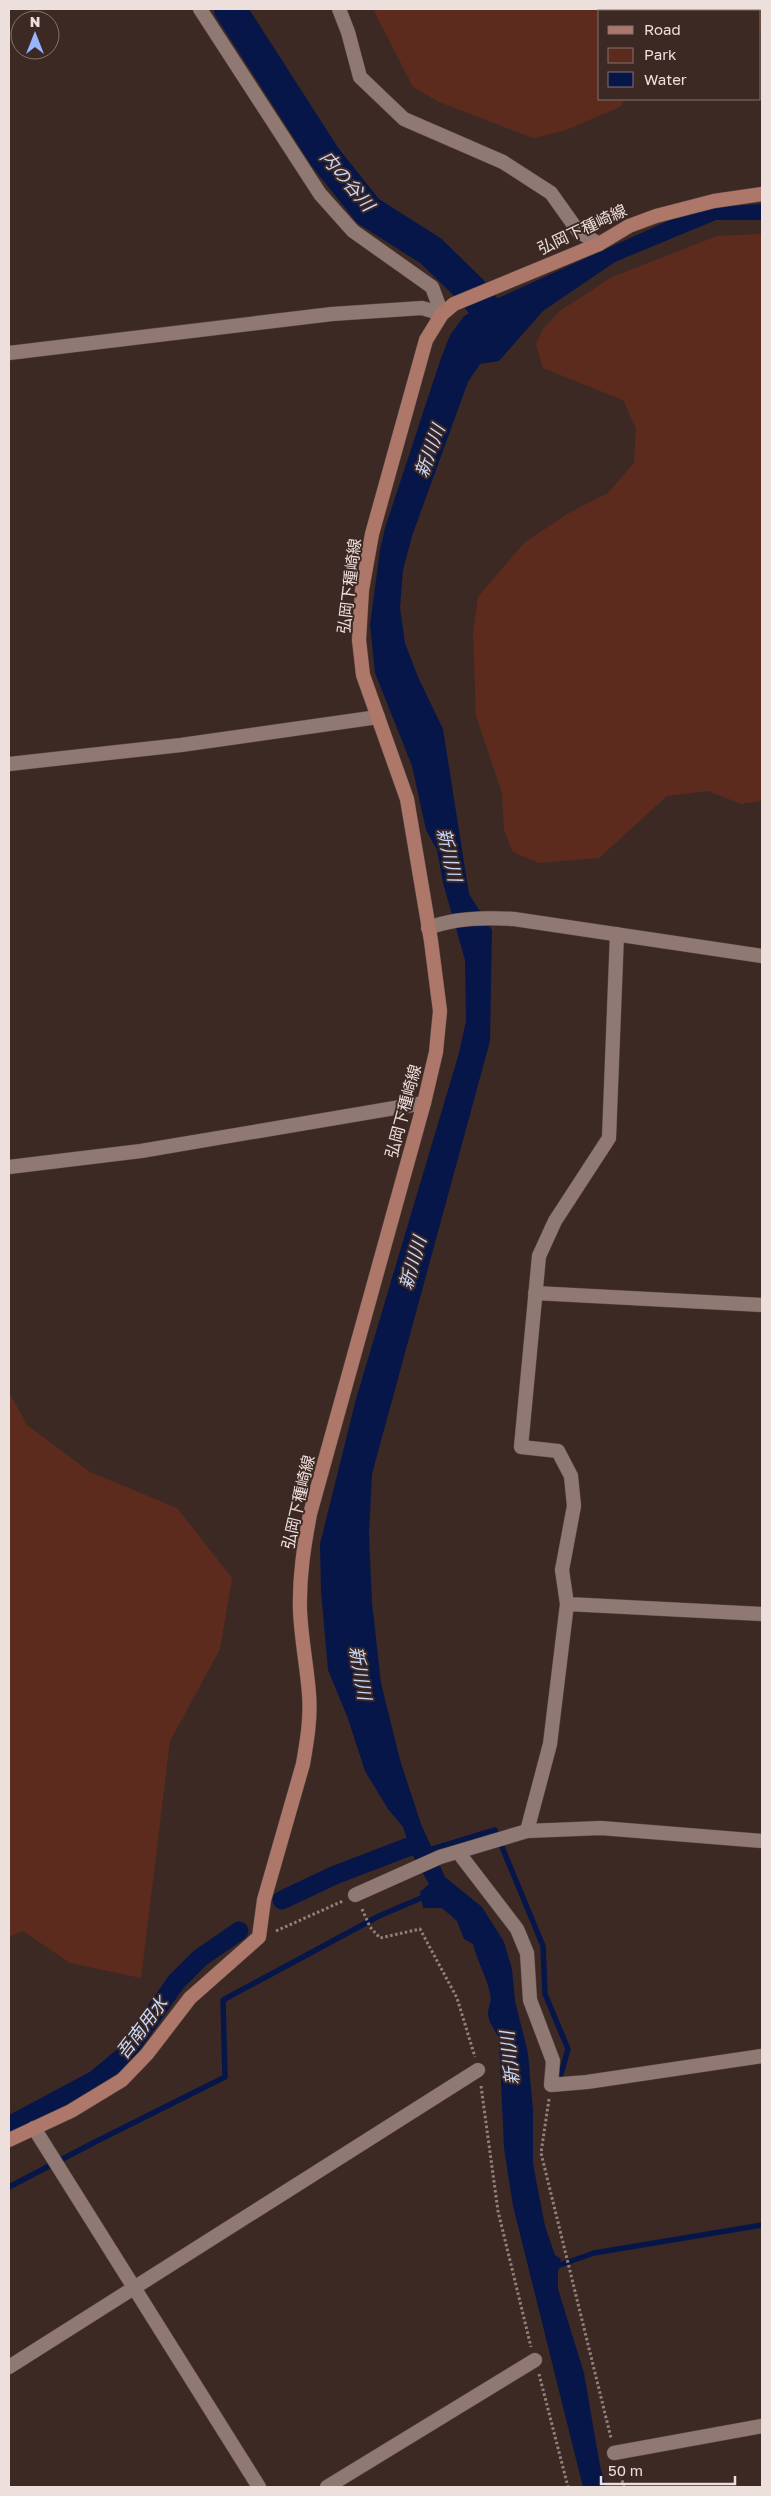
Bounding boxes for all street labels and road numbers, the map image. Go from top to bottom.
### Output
street label: 弘岡下種崎線 [534,200,630,258]
street label: 弘岡下種崎線 [333,537,365,635]
street label: 弘岡下種崎線 [381,1062,425,1160]
street label: 弘岡下種崎線 [277,1453,319,1551]

